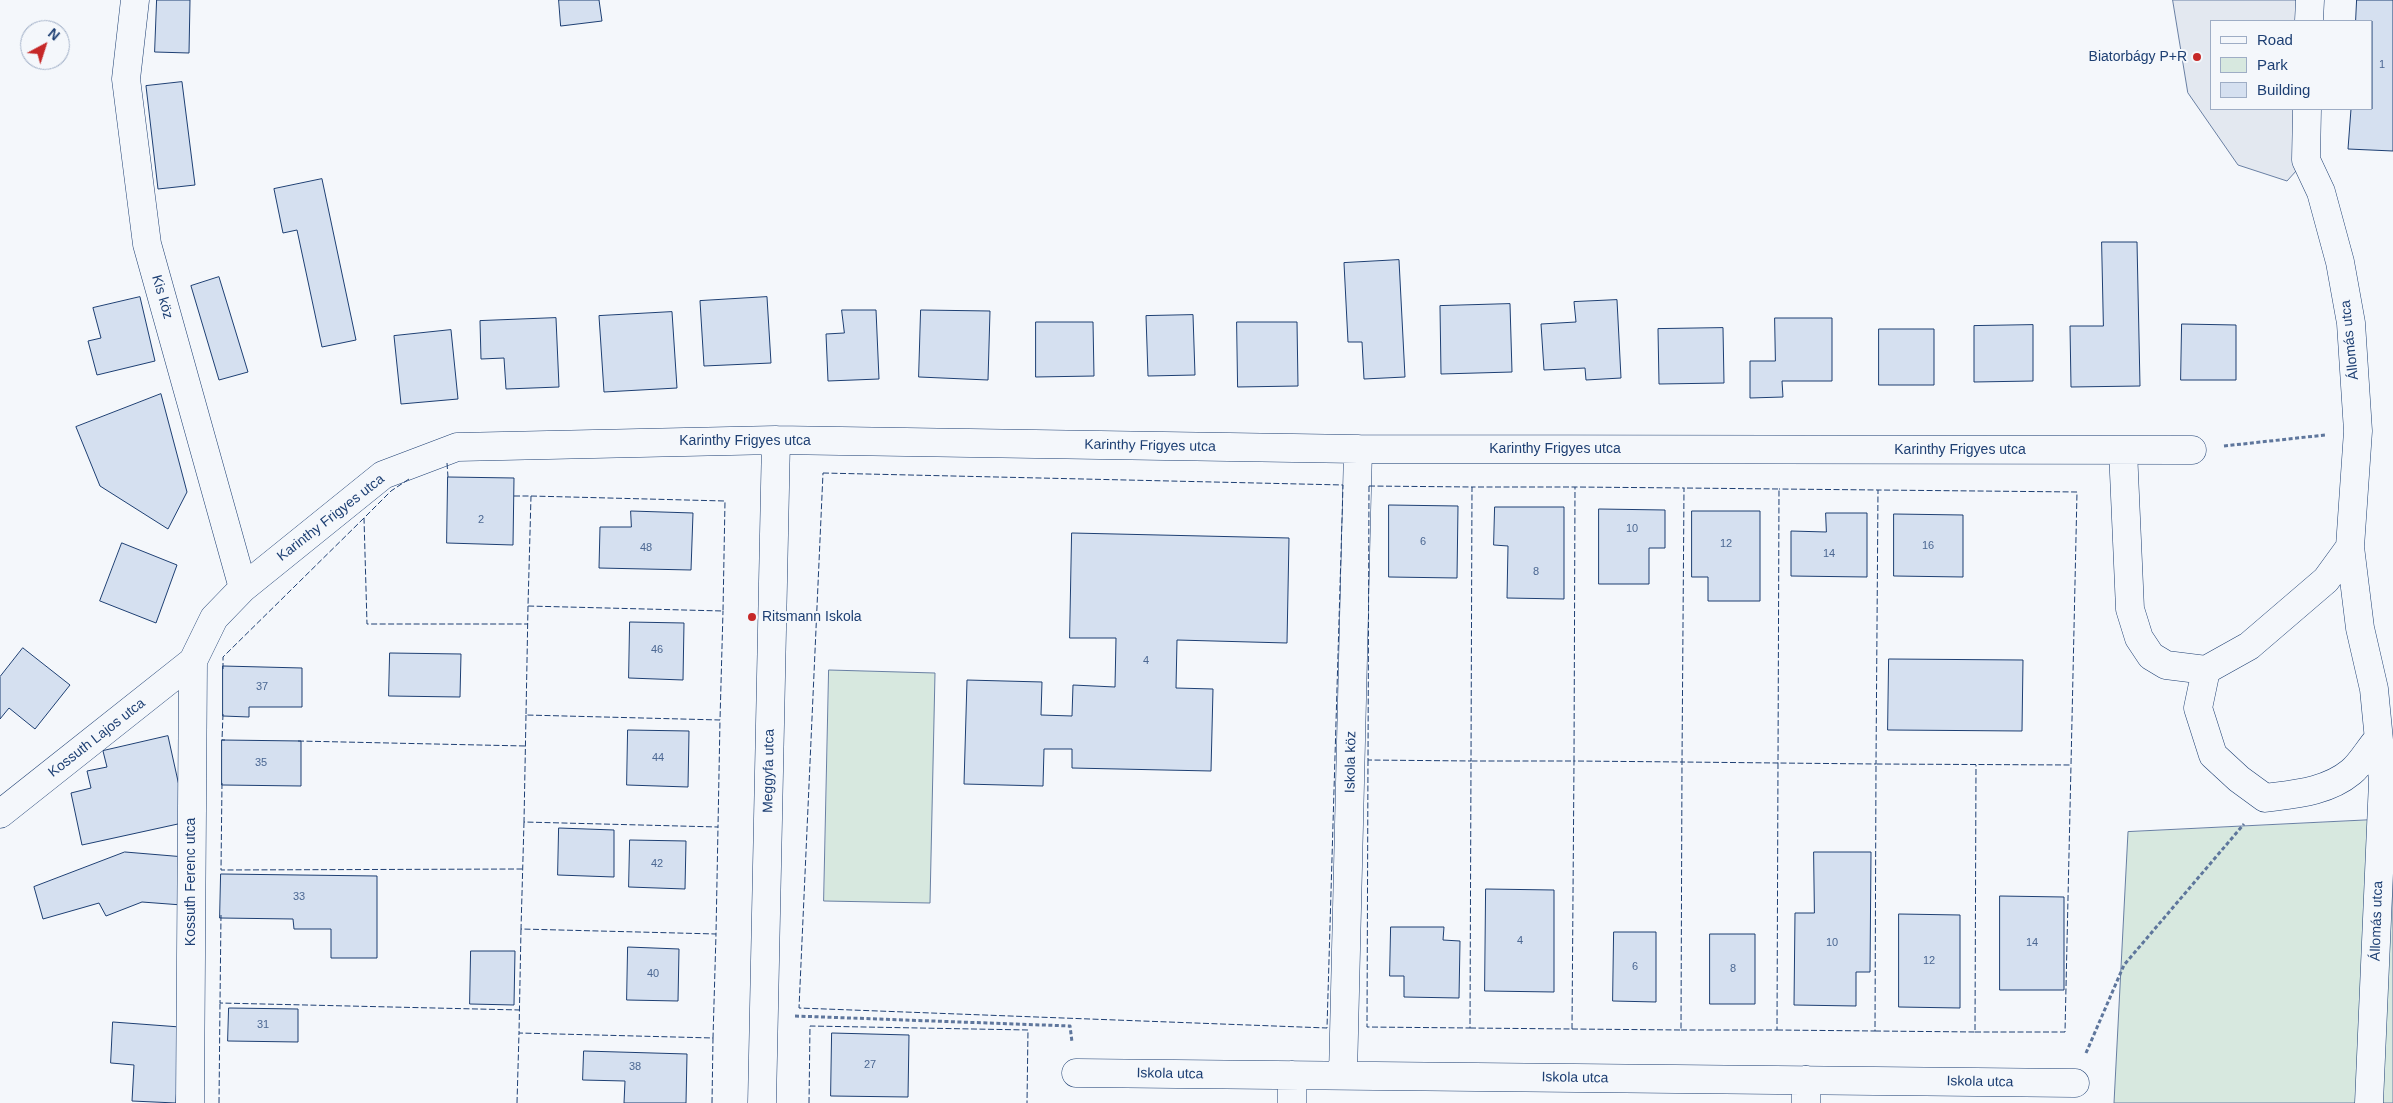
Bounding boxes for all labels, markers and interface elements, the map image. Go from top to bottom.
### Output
north arrow [20,20,70,70]
legend [2210,20,2373,110]
text: N [45,25,63,44]
text: Road [2257,31,2293,48]
place label: Biatorbágy P+R [2089,49,2187,65]
marker: Biatorbágy P+R [2191,51,2203,63]
text: Park [2257,56,2288,73]
house number: 1 [2379,58,2385,72]
text: Building [2257,81,2310,98]
street label: Kis köz [148,273,176,321]
street label: Állomás utca [2337,299,2363,381]
street label: Karinthy Frigyes utca [679,433,811,449]
street label: Karinthy Frigyes utca [1084,436,1216,456]
street label: Karinthy Frigyes utca [1489,441,1621,457]
street label: Karinthy Frigyes utca [1894,442,2026,458]
street label: Karinthy Frigyes utca [274,471,388,565]
house number: 2 [478,513,484,527]
house number: 10 [1626,522,1638,536]
house number: 6 [1420,535,1426,549]
house number: 12 [1720,537,1732,551]
house number: 16 [1922,539,1934,553]
house number: 48 [640,541,652,555]
house number: 14 [1823,547,1835,561]
house number: 8 [1533,565,1539,579]
place label: Ritsmann Iskola [762,609,862,625]
marker: Ritsmann Iskola [746,611,758,623]
house number: 46 [651,643,663,657]
house number: 4 [1143,654,1149,668]
house number: 37 [256,680,268,694]
street label: Kossuth Lajos utca [45,695,149,781]
street label: Meggyfa utca [760,729,778,813]
street label: Iskola köz [1342,731,1360,793]
house number: 44 [652,751,664,765]
house number: 35 [255,756,267,770]
street label: Kossuth Ferenc utca [183,818,199,946]
house number: 42 [651,857,663,871]
street label: Állomás utca [2367,881,2387,961]
house number: 33 [293,890,305,904]
house number: 4 [1517,934,1523,948]
house number: 10 [1826,936,1838,950]
house number: 14 [2026,936,2038,950]
house number: 12 [1923,954,1935,968]
house number: 6 [1632,960,1638,974]
house number: 8 [1730,962,1736,976]
house number: 40 [647,967,659,981]
house number: 31 [257,1018,269,1032]
house number: 27 [864,1058,876,1072]
house number: 38 [629,1060,641,1074]
street label: Iskola utca [1136,1065,1204,1083]
street label: Iskola utca [1541,1069,1609,1087]
street label: Iskola utca [1946,1073,2014,1091]

